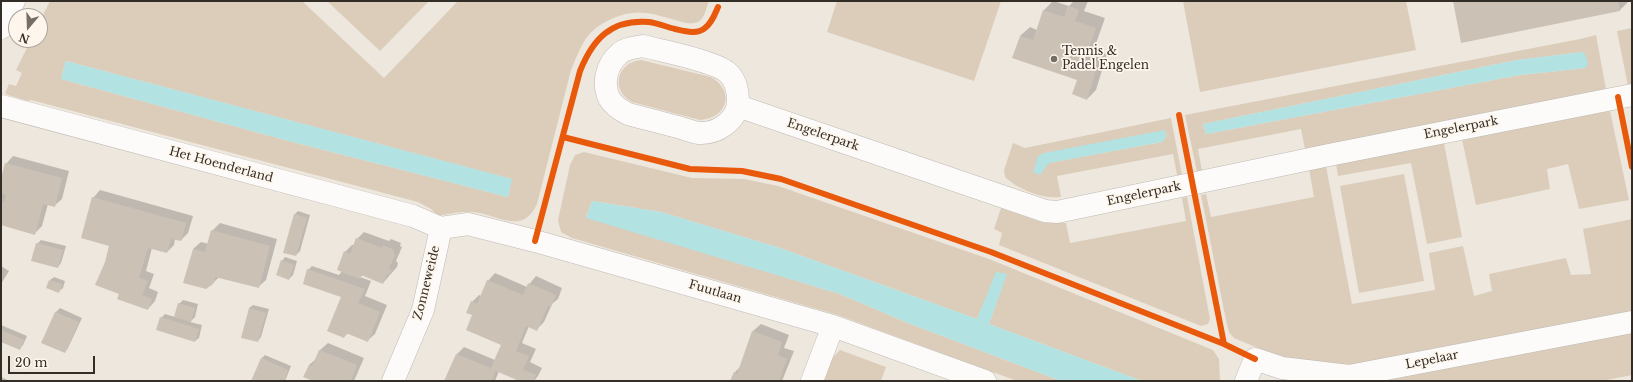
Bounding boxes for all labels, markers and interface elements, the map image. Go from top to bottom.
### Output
north arrow [8,8,48,48]
text: N [17,30,32,47]
place label: Tennis & Padel Engelen [1062,45,1149,73]
marker: Tennis & Padel Engelen [1049,54,1059,64]
street label: Engelerpark [1423,114,1499,142]
street label: Engelerpark [785,116,861,154]
street label: Het Hoenderland [167,144,275,186]
street label: Engelerpark [1106,179,1182,209]
street label: Zonneweide [411,244,443,322]
street label: Fuutlaan [687,278,743,306]
scale bar [10,348,97,374]
street label: Lepelaar [1404,348,1460,372]
text: 20 m [15,355,47,370]

